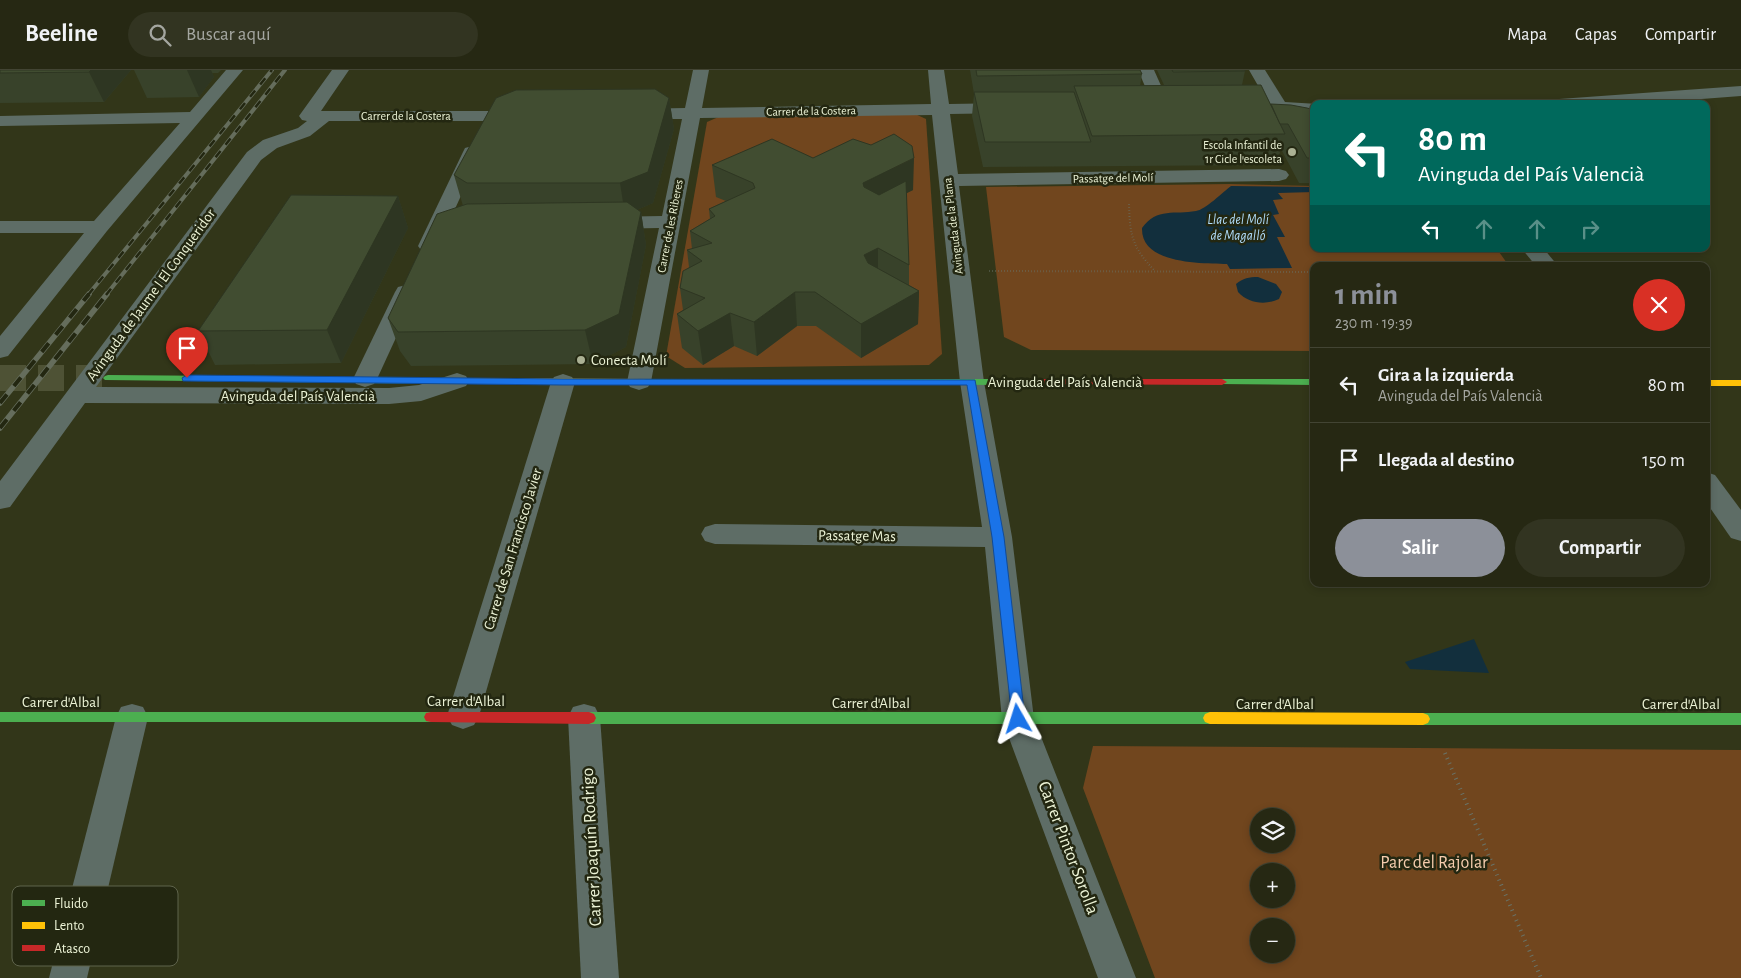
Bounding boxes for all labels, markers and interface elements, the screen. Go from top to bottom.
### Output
search box [128,12,478,57]
icon: search [146,21,174,49]
text: Beeline [25,22,98,46]
text: Buscar aquí [186,25,271,44]
text: Mapa [1507,26,1547,44]
text: Capas [1575,26,1617,44]
text: Compartir [1645,26,1716,44]
street label: Carrer de la Costera [766,104,856,118]
street label: Carrer de la Costera [361,110,451,122]
icon: left [1335,120,1400,185]
text: 80 m [1418,122,1487,157]
place label: Escola Infantil de 1r Cicle l'escoleta [1203,139,1282,165]
marker: Escola Infantil de 1r Cicle l'escoleta [1286,146,1298,158]
text: Avinguda del País Valencià [1418,163,1644,185]
street label: Passatge del Molí [1073,171,1153,185]
street label: Avinguda de la Plana [941,177,965,275]
street label: Carrer de les Riberes [655,178,685,274]
street label: Avinguda de Jaume I El Conqueridor [84,206,218,384]
water label: Llac del Molí de Magalló [1207,213,1270,243]
icon: left [1417,215,1445,243]
icon: ahead [1470,215,1498,243]
icon: ahead [1523,215,1551,243]
icon: right [1576,215,1604,243]
button: close [1633,279,1685,331]
text: 1 min [1335,280,1398,310]
text: 230 m · 19:39 [1335,315,1413,331]
pin [166,327,208,378]
icon: arrive [173,334,201,362]
place label: Conecta Molí [591,353,667,368]
marker: Conecta Molí [575,354,587,366]
text: Gira a la izquierda [1378,366,1514,385]
icon: left [1335,371,1363,399]
street label: Avinguda del País Valencià [988,375,1142,390]
text: 80 m [1648,376,1685,395]
text: Avinguda del País Valencià [1378,388,1543,404]
street label: Avinguda del País Valencià [221,389,375,404]
icon: arrive [1335,446,1363,474]
text: Llegada al destino [1378,451,1515,470]
text: 150 m [1642,451,1685,470]
street label: Carrer de San Francisco Javier [481,466,545,632]
button: Salir [1335,519,1505,577]
button: Compartir [1515,519,1685,577]
street label: Passatge Mas [818,528,896,544]
position arrow [991,692,1043,744]
street label: Carrer d'Albal [427,694,505,709]
street label: Carrer d'Albal [22,695,100,710]
street label: Carrer d'Albal [832,696,910,711]
street label: Carrer d'Albal [1236,697,1314,712]
street label: Carrer d'Albal [1642,697,1720,712]
street label: Carrer Joaquín Rodrigo [579,767,605,927]
street label: Carrer Pintor Sorolla [1034,779,1102,917]
map controls [1250,808,1295,963]
button: layers [1250,808,1295,853]
park label: Parc del Rajolar [1380,854,1488,872]
button: + [1250,863,1295,908]
legend [12,886,178,966]
text: Fluido [54,897,88,911]
button: − [1250,918,1295,963]
text: Lento [54,919,85,933]
text: Atasco [54,942,90,956]

